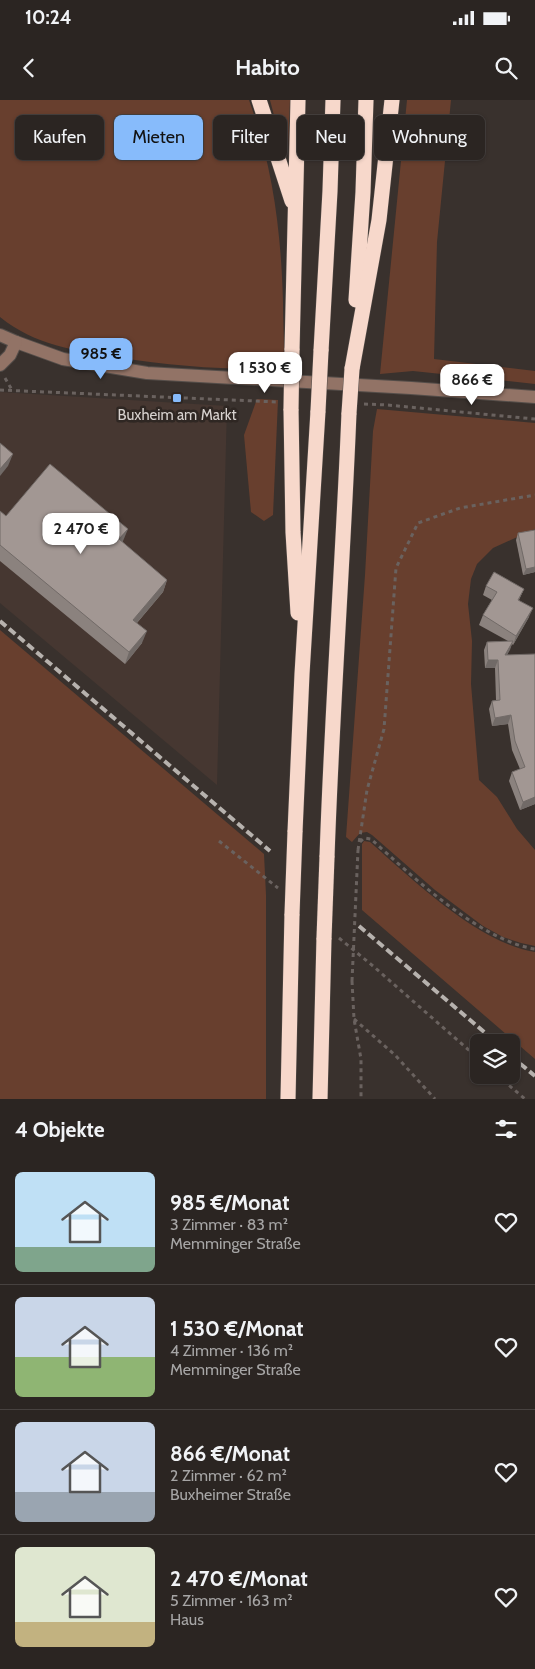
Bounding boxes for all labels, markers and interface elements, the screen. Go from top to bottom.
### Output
text: 10:24 [25,6,72,29]
icon: back [15,54,43,82]
text: Habito [235,54,300,81]
icon: search [492,54,520,82]
chip: Kaufen [15,115,104,160]
chip: Mieten [114,115,203,160]
chip: Filter [213,115,287,160]
chip: Neu [297,115,364,160]
chip: Wohnung [374,115,485,160]
pin: 985 € [66,338,136,380]
text: 985 € [80,344,122,363]
pin: 1 530 € [219,352,311,394]
text: 1 530 € [239,358,291,377]
pin: 866 € [437,364,507,406]
text: 866 € [451,370,493,389]
marker: Buxheim am Markt [171,392,183,404]
place label: Buxheim am Markt [118,406,236,424]
pin: 2 470 € [35,512,127,555]
text: 2 470 € [53,519,109,538]
map controls [470,1034,520,1084]
button: layers [470,1034,520,1084]
icon: filters [492,1115,520,1143]
text: 4 Objekte [15,1117,105,1142]
text: 985 €/Monat [170,1190,289,1215]
icon: home [55,1192,115,1252]
icon: heart [492,1208,520,1236]
text: 3 Zimmer · 83 m² [170,1215,288,1234]
text: Memminger Straße [170,1234,301,1253]
text: 1 530 €/Monat [170,1316,304,1341]
icon: home [55,1317,115,1377]
icon: heart [492,1333,520,1361]
text: 4 Zimmer · 136 m² [170,1341,293,1360]
text: Memminger Straße [170,1360,301,1379]
text: 866 €/Monat [170,1441,290,1466]
icon: home [55,1442,115,1502]
icon: heart [492,1458,520,1486]
text: 2 Zimmer · 62 m² [170,1466,287,1485]
text: Buxheimer Straße [170,1485,291,1504]
text: 2 470 €/Monat [170,1566,308,1591]
icon: home [55,1567,115,1627]
icon: heart [492,1583,520,1611]
text: 5 Zimmer · 163 m² [170,1591,293,1610]
text: Haus [170,1610,204,1629]

